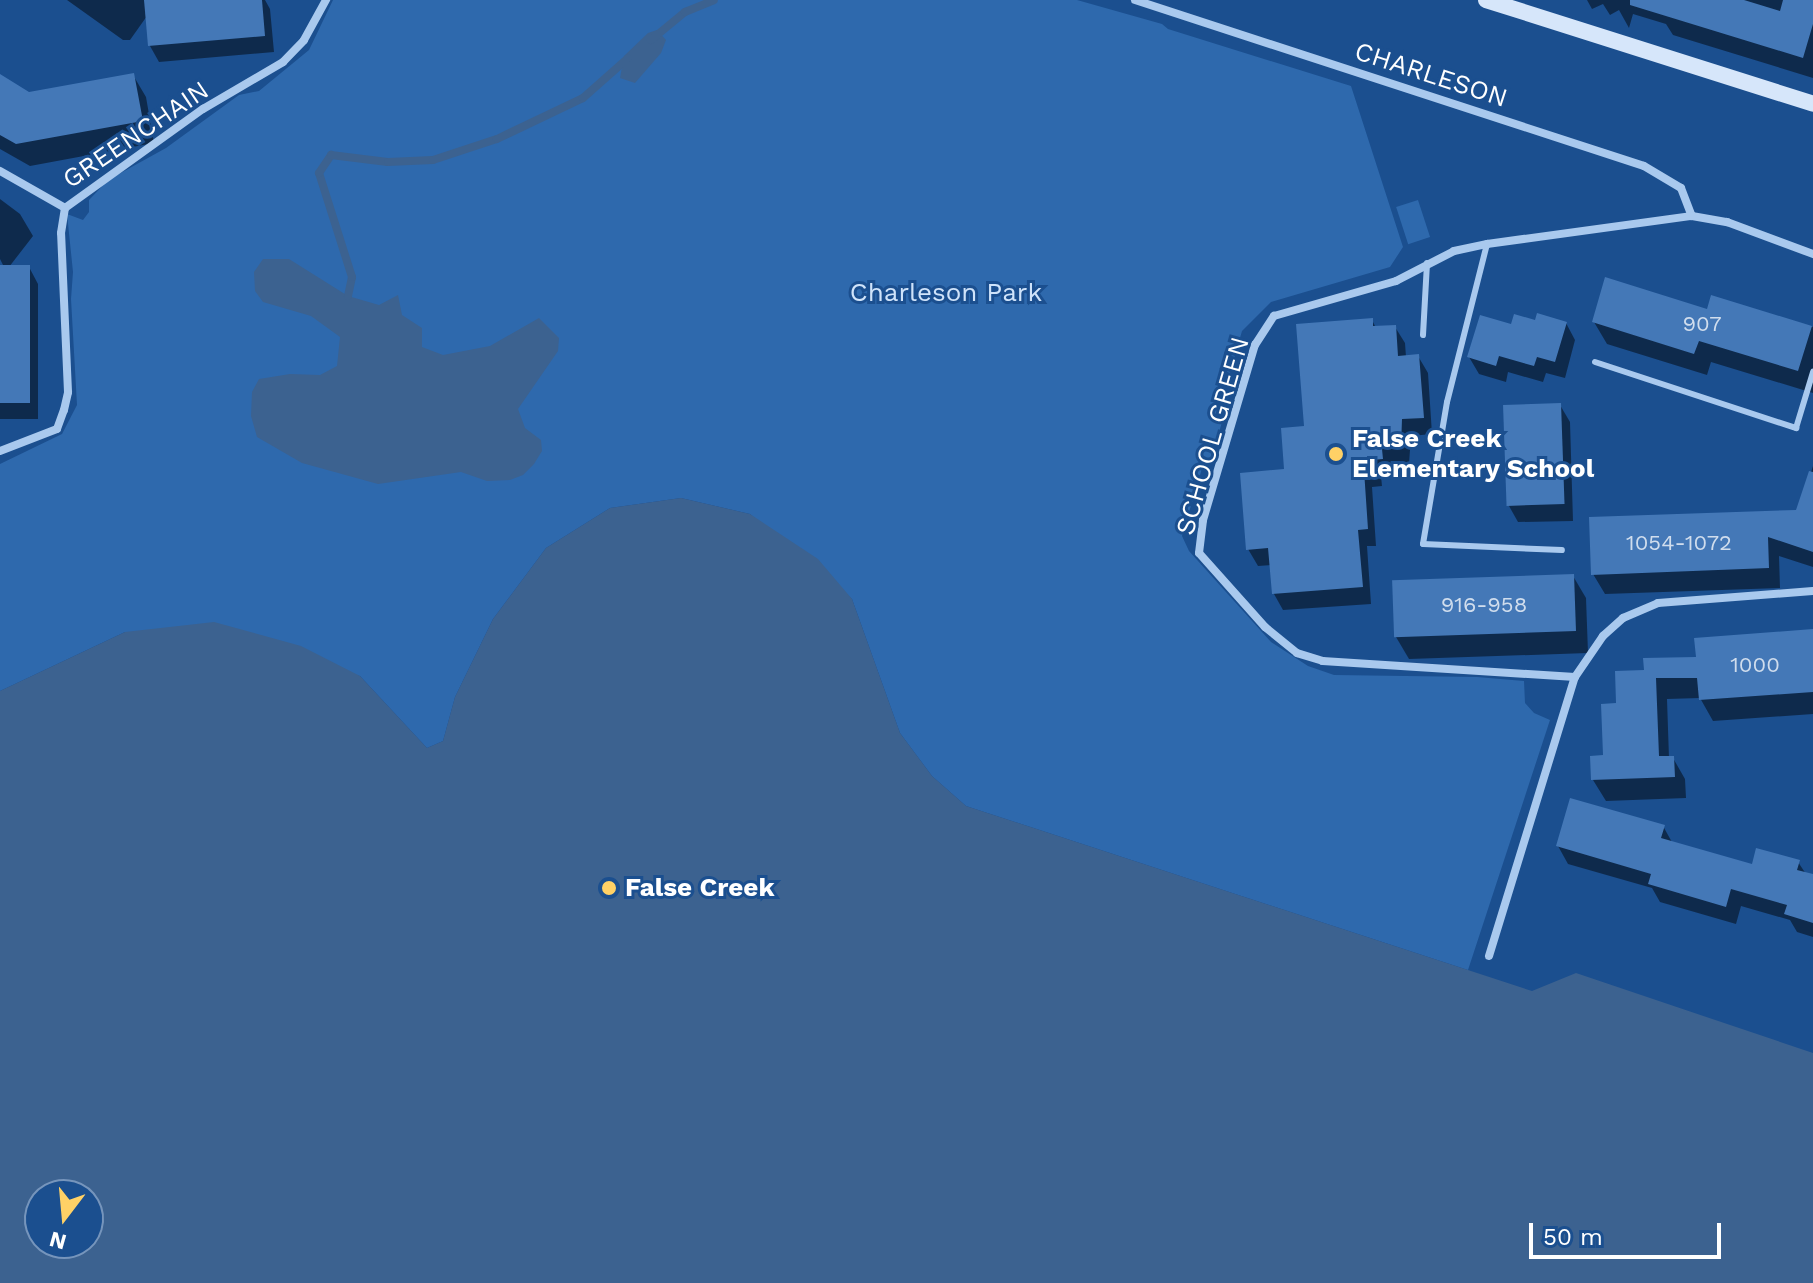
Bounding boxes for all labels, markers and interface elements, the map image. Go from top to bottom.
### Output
street label: CHARLESON [1351,36,1511,114]
street label: GREENCHAIN [57,75,215,195]
park label: Charleson Park [850,277,1042,309]
house number: 907 [1682,311,1722,337]
street label: SCHOOL GREEN [1170,333,1256,539]
place label: False Creek Elementary School [1352,423,1595,484]
marker: False Creek Elementary School [1327,445,1345,463]
house number: 1054-1072 [1626,530,1732,556]
house number: 916-958 [1441,592,1527,618]
house number: 1000 [1730,652,1780,678]
place label: False Creek [625,872,775,904]
marker: False Creek [600,879,618,897]
north arrow [24,1179,104,1259]
scale bar [1533,1207,1725,1257]
text: 50 m [1543,1223,1603,1251]
text: N [47,1226,69,1255]

